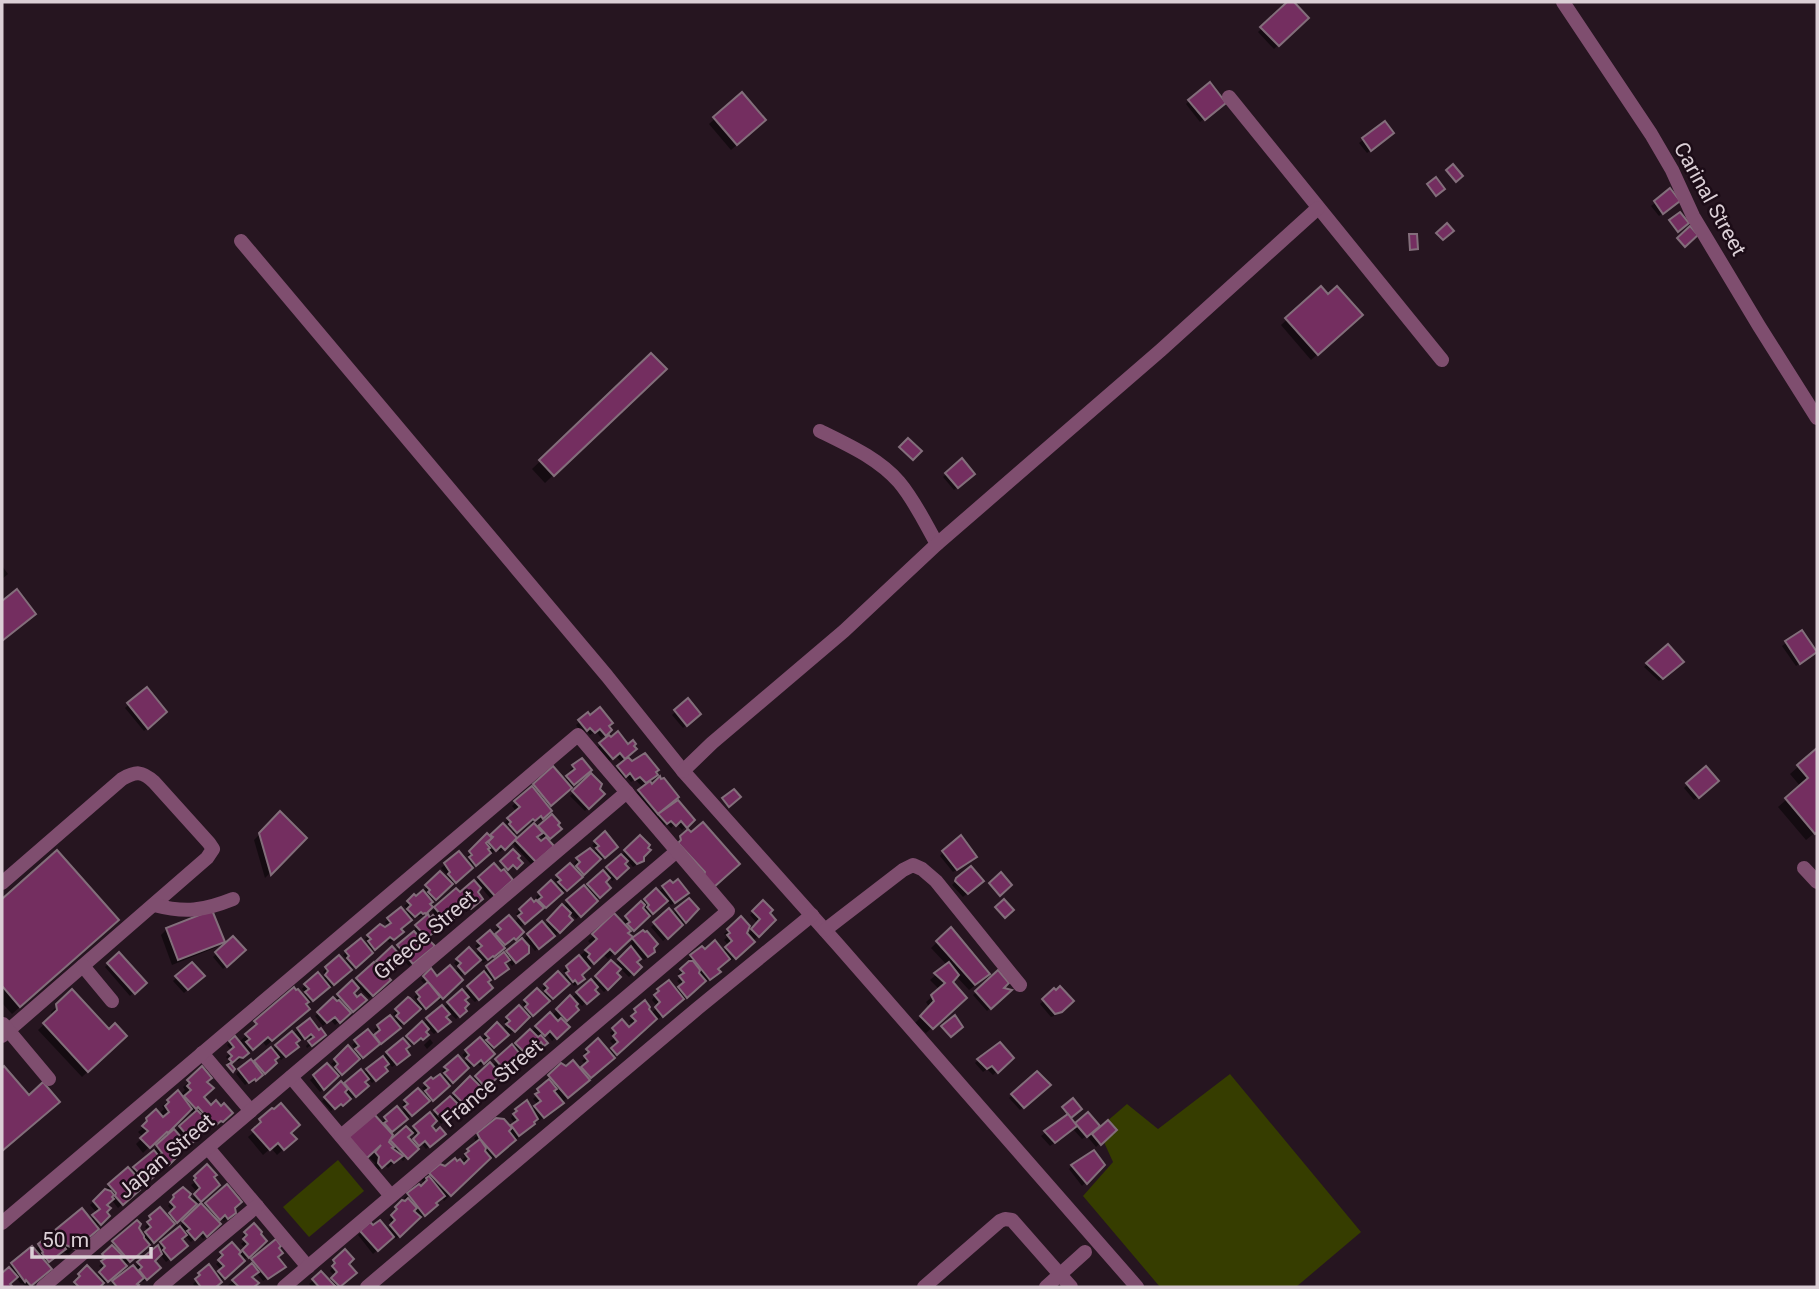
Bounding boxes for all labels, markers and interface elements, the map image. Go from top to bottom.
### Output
street label: Carinal Street [1669,138,1751,260]
street label: Greece Street [369,885,481,985]
street label: France Street [437,1034,547,1132]
street label: Japan Street [113,1109,219,1203]
scale bar [32,1216,150,1260]
text: 50 m [42,1228,89,1252]

